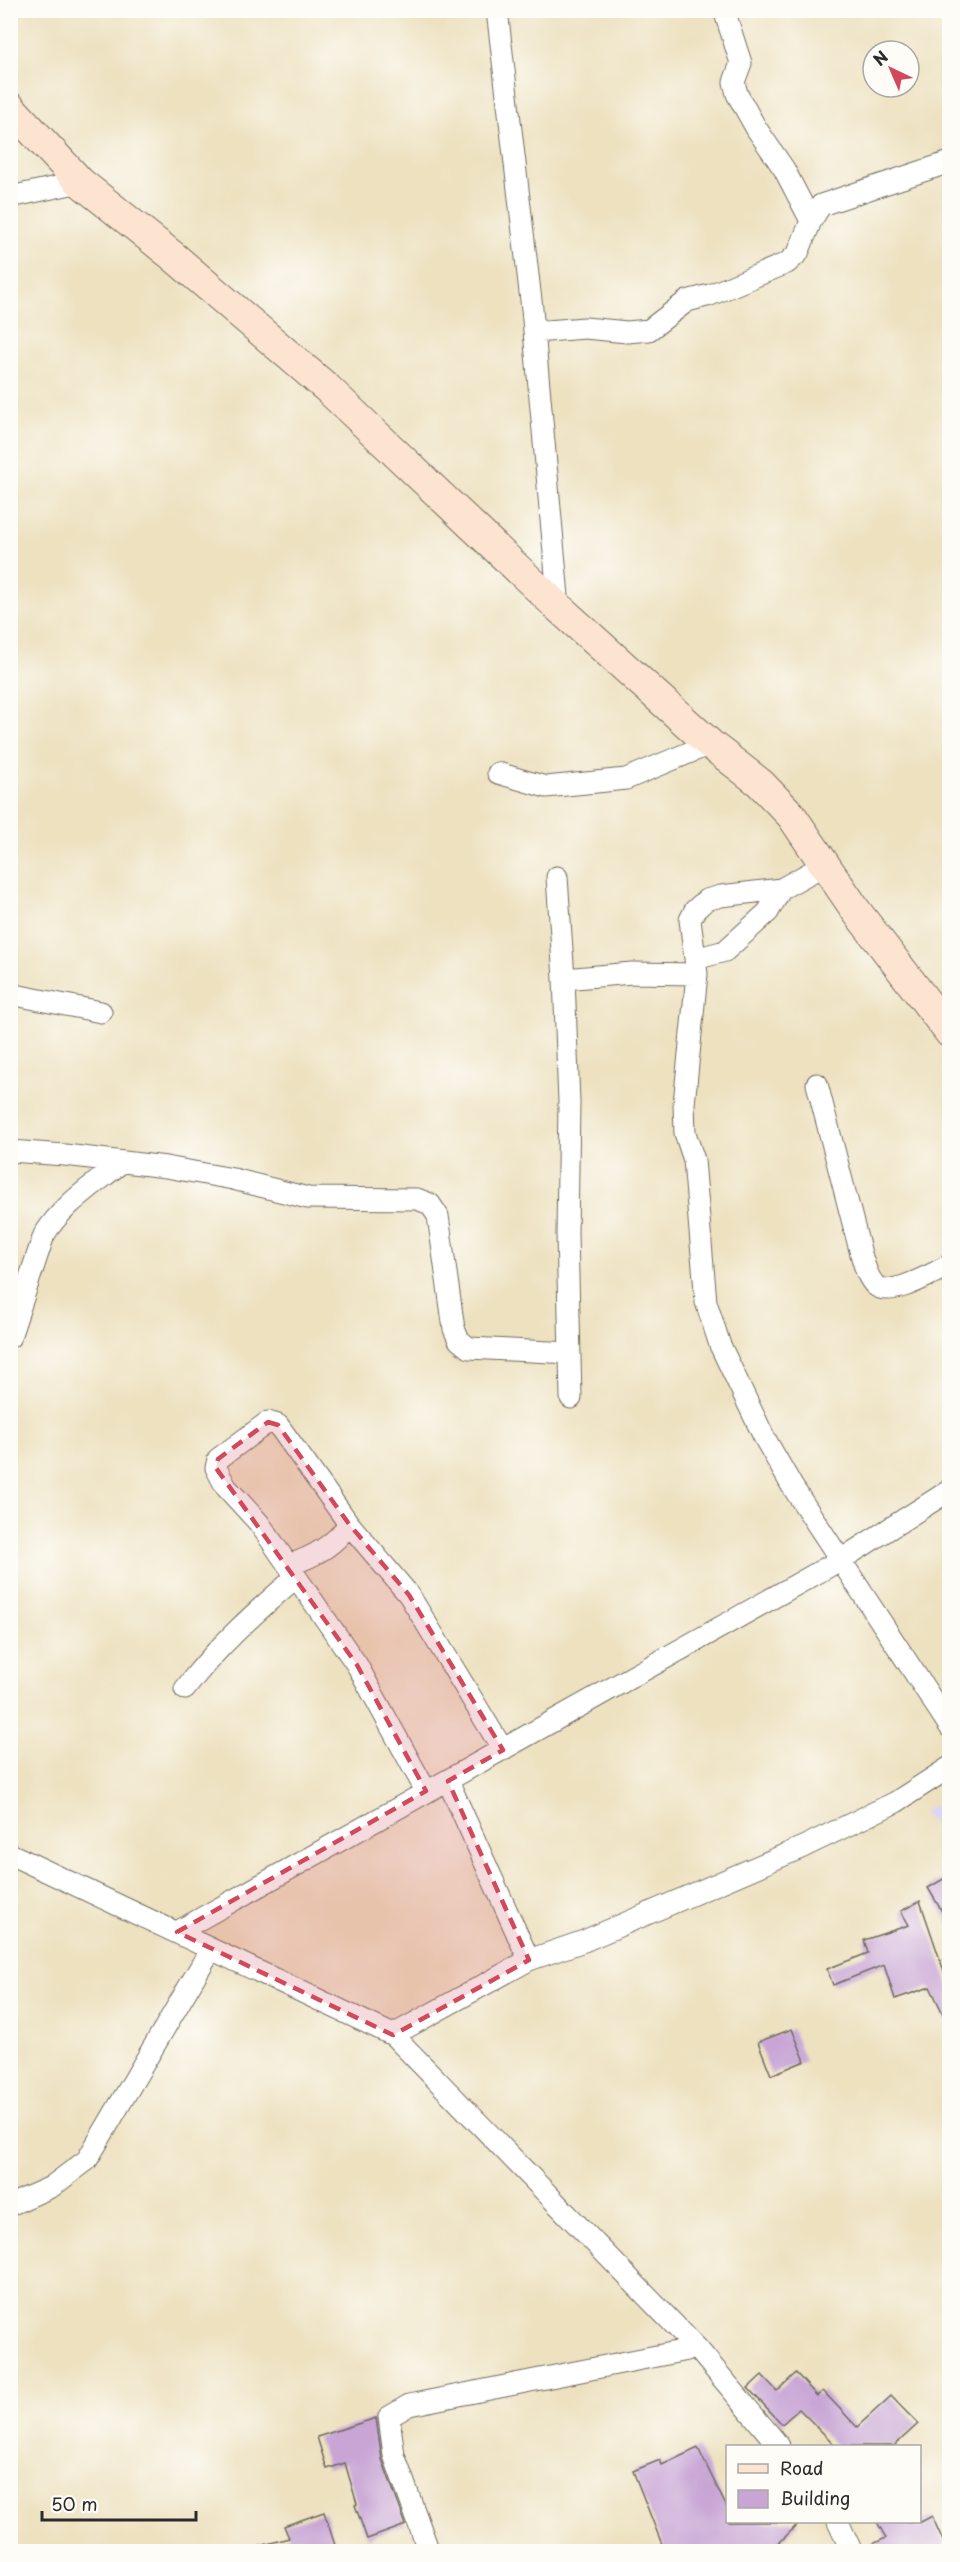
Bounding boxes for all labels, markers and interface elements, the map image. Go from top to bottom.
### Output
north arrow [861,39,921,99]
text: N [867,44,893,71]
legend [726,2445,921,2523]
text: Road [780,2454,824,2481]
scale bar [42,2484,196,2522]
text: Building [780,2484,850,2511]
text: 50 m [51,2490,98,2517]

